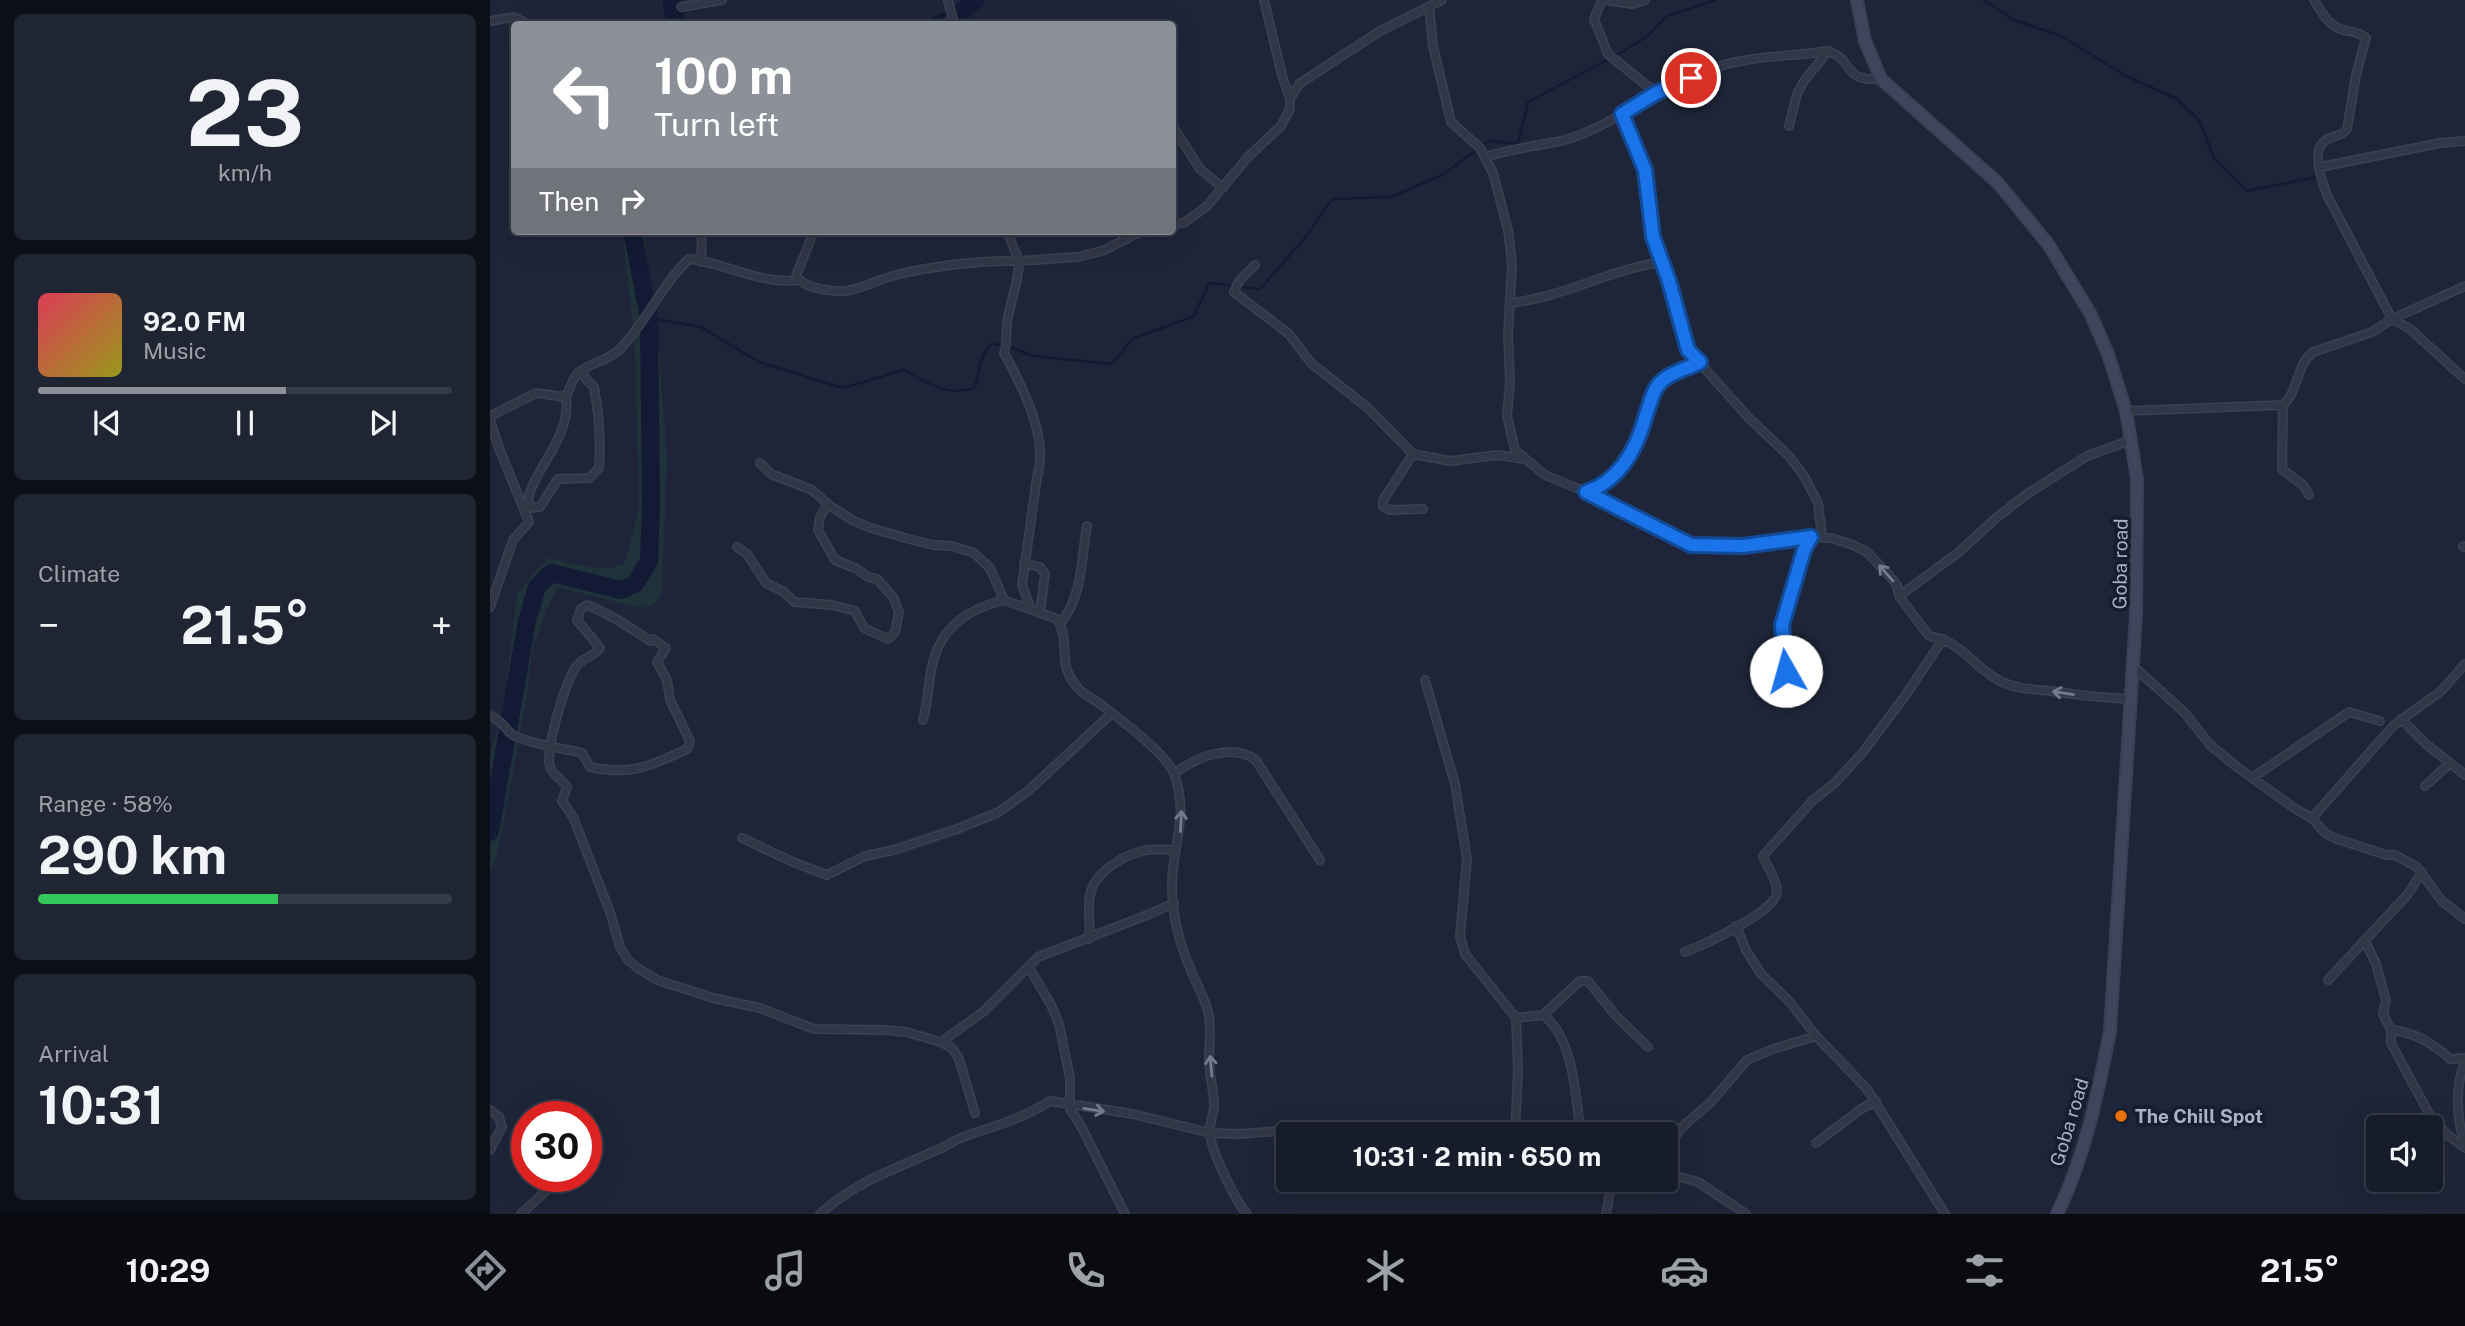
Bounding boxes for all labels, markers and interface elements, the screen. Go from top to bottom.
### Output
text: 100 m [654,47,793,105]
pin [1661,48,1721,108]
icon: left [539,49,630,140]
icon: arrive [1672,59,1710,97]
text: 23 [186,60,304,166]
text: Turn left [654,106,779,143]
text: km/h [218,159,272,186]
icon: right [613,182,651,220]
text: Then [539,186,599,217]
text: 92.0 FM [143,306,246,337]
text: Music [143,337,207,364]
icon: previous [88,404,126,442]
icon: pause [226,404,264,442]
icon: next [364,404,402,442]
street label: Goba road [2108,518,2132,610]
text: Climate [38,560,120,587]
one-way arrow [1878,564,1894,582]
text: 21.5° [180,595,310,656]
text: − [38,603,59,648]
text: + [431,603,452,648]
position arrow [1749,634,1823,708]
one-way arrow [2052,686,2075,699]
text: Range · 58% [38,790,173,817]
one-way arrow [1174,810,1187,833]
text: 290 km [38,825,227,886]
text: Arrival [38,1040,109,1067]
one-way arrow [1204,1055,1217,1077]
text: 10:31 [38,1075,165,1136]
street label: Goba road [2045,1075,2093,1169]
speed limit sign: 30 [511,1101,602,1192]
one-way arrow [1082,1103,1105,1116]
place label: The Chill Spot [2135,1105,2263,1127]
marker: The Chill Spot [2113,1108,2129,1124]
map controls [2366,1115,2443,1192]
button: sound [2366,1115,2443,1192]
text: 10:31 · 2 min · 650 m [1353,1141,1601,1172]
icon: directions [461,1246,510,1295]
icon: music [761,1246,810,1295]
icon: phone [1061,1246,1110,1295]
icon: climate [1361,1246,1410,1295]
icon: car [1660,1246,1709,1295]
icon: filters [1960,1246,2009,1295]
text: 10:29 [125,1252,210,1289]
text: 21.5° [2260,1252,2340,1289]

